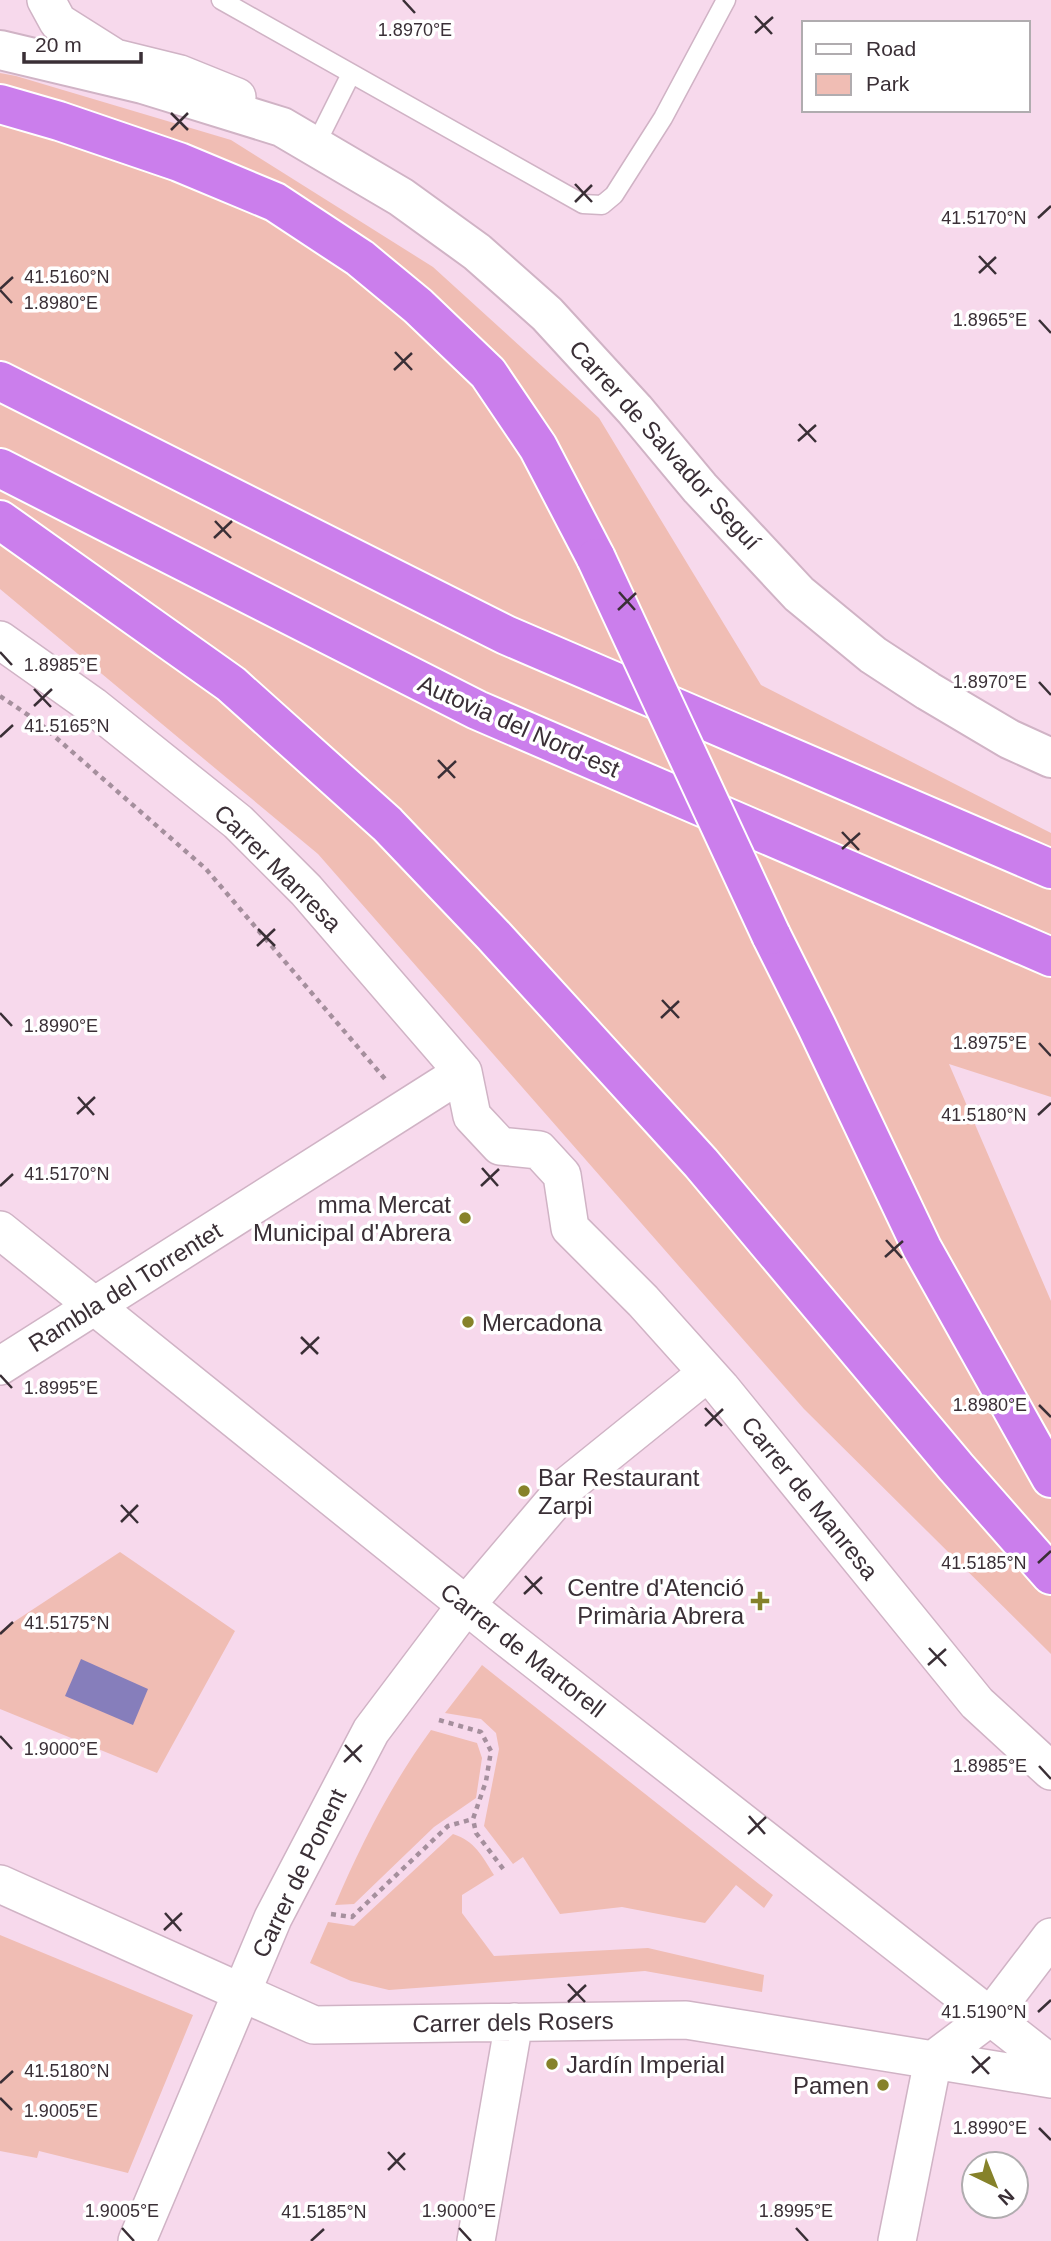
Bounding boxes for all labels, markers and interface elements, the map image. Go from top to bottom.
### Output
text: 1.8970°E [378,20,452,40]
scale bar [24,21,142,65]
legend [802,21,1030,112]
text: 20 m [35,33,82,56]
text: Road [866,37,916,60]
text: Park [866,72,910,95]
text: 41.5170°N [941,208,1027,228]
text: 41.5160°N [24,267,110,287]
text: 1.8980°E [24,293,98,313]
text: 1.8965°E [953,310,1027,330]
street label: Carrer de Salvador Seguí [564,335,766,555]
text: 1.8985°E [24,655,98,675]
street label: Autovia del Nord-est [414,669,624,783]
text: 1.8970°E [953,672,1027,692]
text: 41.5165°N [24,716,110,736]
street label: Carrer Manresa [209,799,347,937]
text: 1.8990°E [24,1016,98,1036]
text: 1.8975°E [953,1033,1027,1053]
text: 41.5180°N [941,1105,1027,1125]
text: 41.5170°N [24,1164,110,1184]
place label: mma Mercat Municipal d'Abrera [253,1191,452,1246]
marker: mma Mercat Municipal d'Abrera [457,1210,473,1226]
street label: Rambla del Torrentet [24,1216,227,1357]
place label: Mercadona [482,1309,603,1336]
marker: Mercadona [460,1314,476,1330]
text: 1.8995°E [24,1378,98,1398]
text: 1.8980°E [953,1395,1027,1415]
street label: Carrer de Manresa [736,1411,884,1585]
place label: Bar Restaurant Zarpi [538,1464,700,1519]
marker: Bar Restaurant Zarpi [516,1483,532,1499]
text: 41.5185°N [941,1553,1027,1573]
place label: Centre d'Atenció Primària Abrera [567,1574,745,1629]
street label: Carrer de Martorell [435,1577,611,1723]
marker: Centre d'Atenció Primària Abrera [750,1591,770,1611]
text: 41.5175°N [24,1613,110,1633]
text: 1.9000°E [24,1739,98,1759]
text: 1.8985°E [953,1756,1027,1776]
street label: Carrer de Ponent [247,1784,352,1962]
text: 41.5190°N [941,2002,1027,2022]
street label: Carrer dels Rosers [412,2007,614,2037]
place label: Jardín Imperial [566,2051,725,2078]
marker: Jardín Imperial [544,2056,560,2072]
text: 41.5180°N [24,2061,110,2081]
place label: Pamen [793,2072,869,2099]
marker: Pamen [875,2077,891,2093]
text: 1.9005°E [24,2101,98,2121]
text: 1.8990°E [953,2118,1027,2138]
north arrow [960,2150,1030,2220]
text: N [994,2185,1018,2209]
text: 1.9005°E [85,2201,159,2221]
text: 1.9000°E [422,2201,496,2221]
text: 1.8995°E [759,2201,833,2221]
text: 41.5185°N [281,2202,367,2222]

